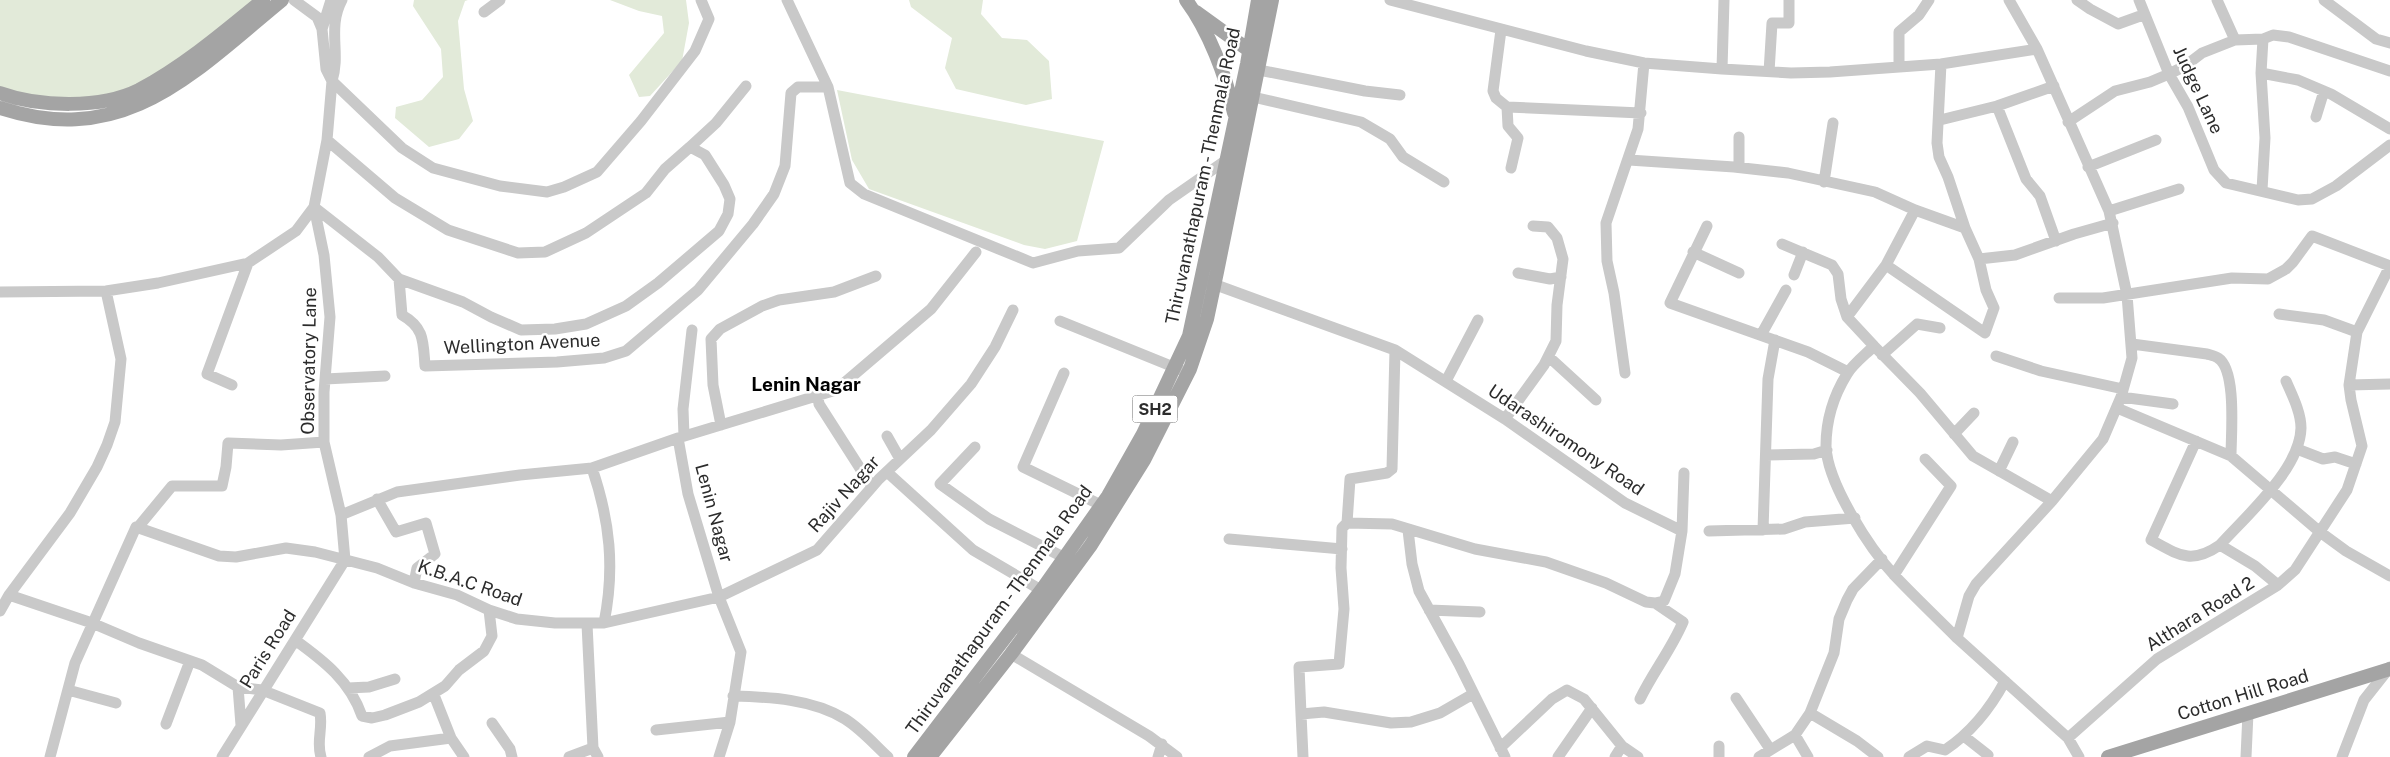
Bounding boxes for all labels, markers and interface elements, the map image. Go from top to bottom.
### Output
street label: Thiruvanathapuram - Thenmala Road [1161,26,1244,326]
street label: Judge Lane [2169,43,2228,137]
street label: Observatory Lane [297,287,320,435]
street label: Wellington Avenue [443,329,601,358]
district label: Lenin Nagar [751,373,861,395]
street label: Udarashiromony Road [1484,380,1648,500]
road number: SH2 [1132,396,1178,422]
street label: Rajiv Nagar [804,451,884,536]
street label: Lenin Nagar [691,461,738,565]
street label: Thiruvanathapuram - Thenmala Road [901,481,1096,738]
street label: K.B.A.C Road [415,555,525,610]
street label: Althara Road 2 [2142,572,2258,655]
street label: Paris Road [235,606,300,692]
street label: Cotton Hill Road [2175,665,2311,724]

